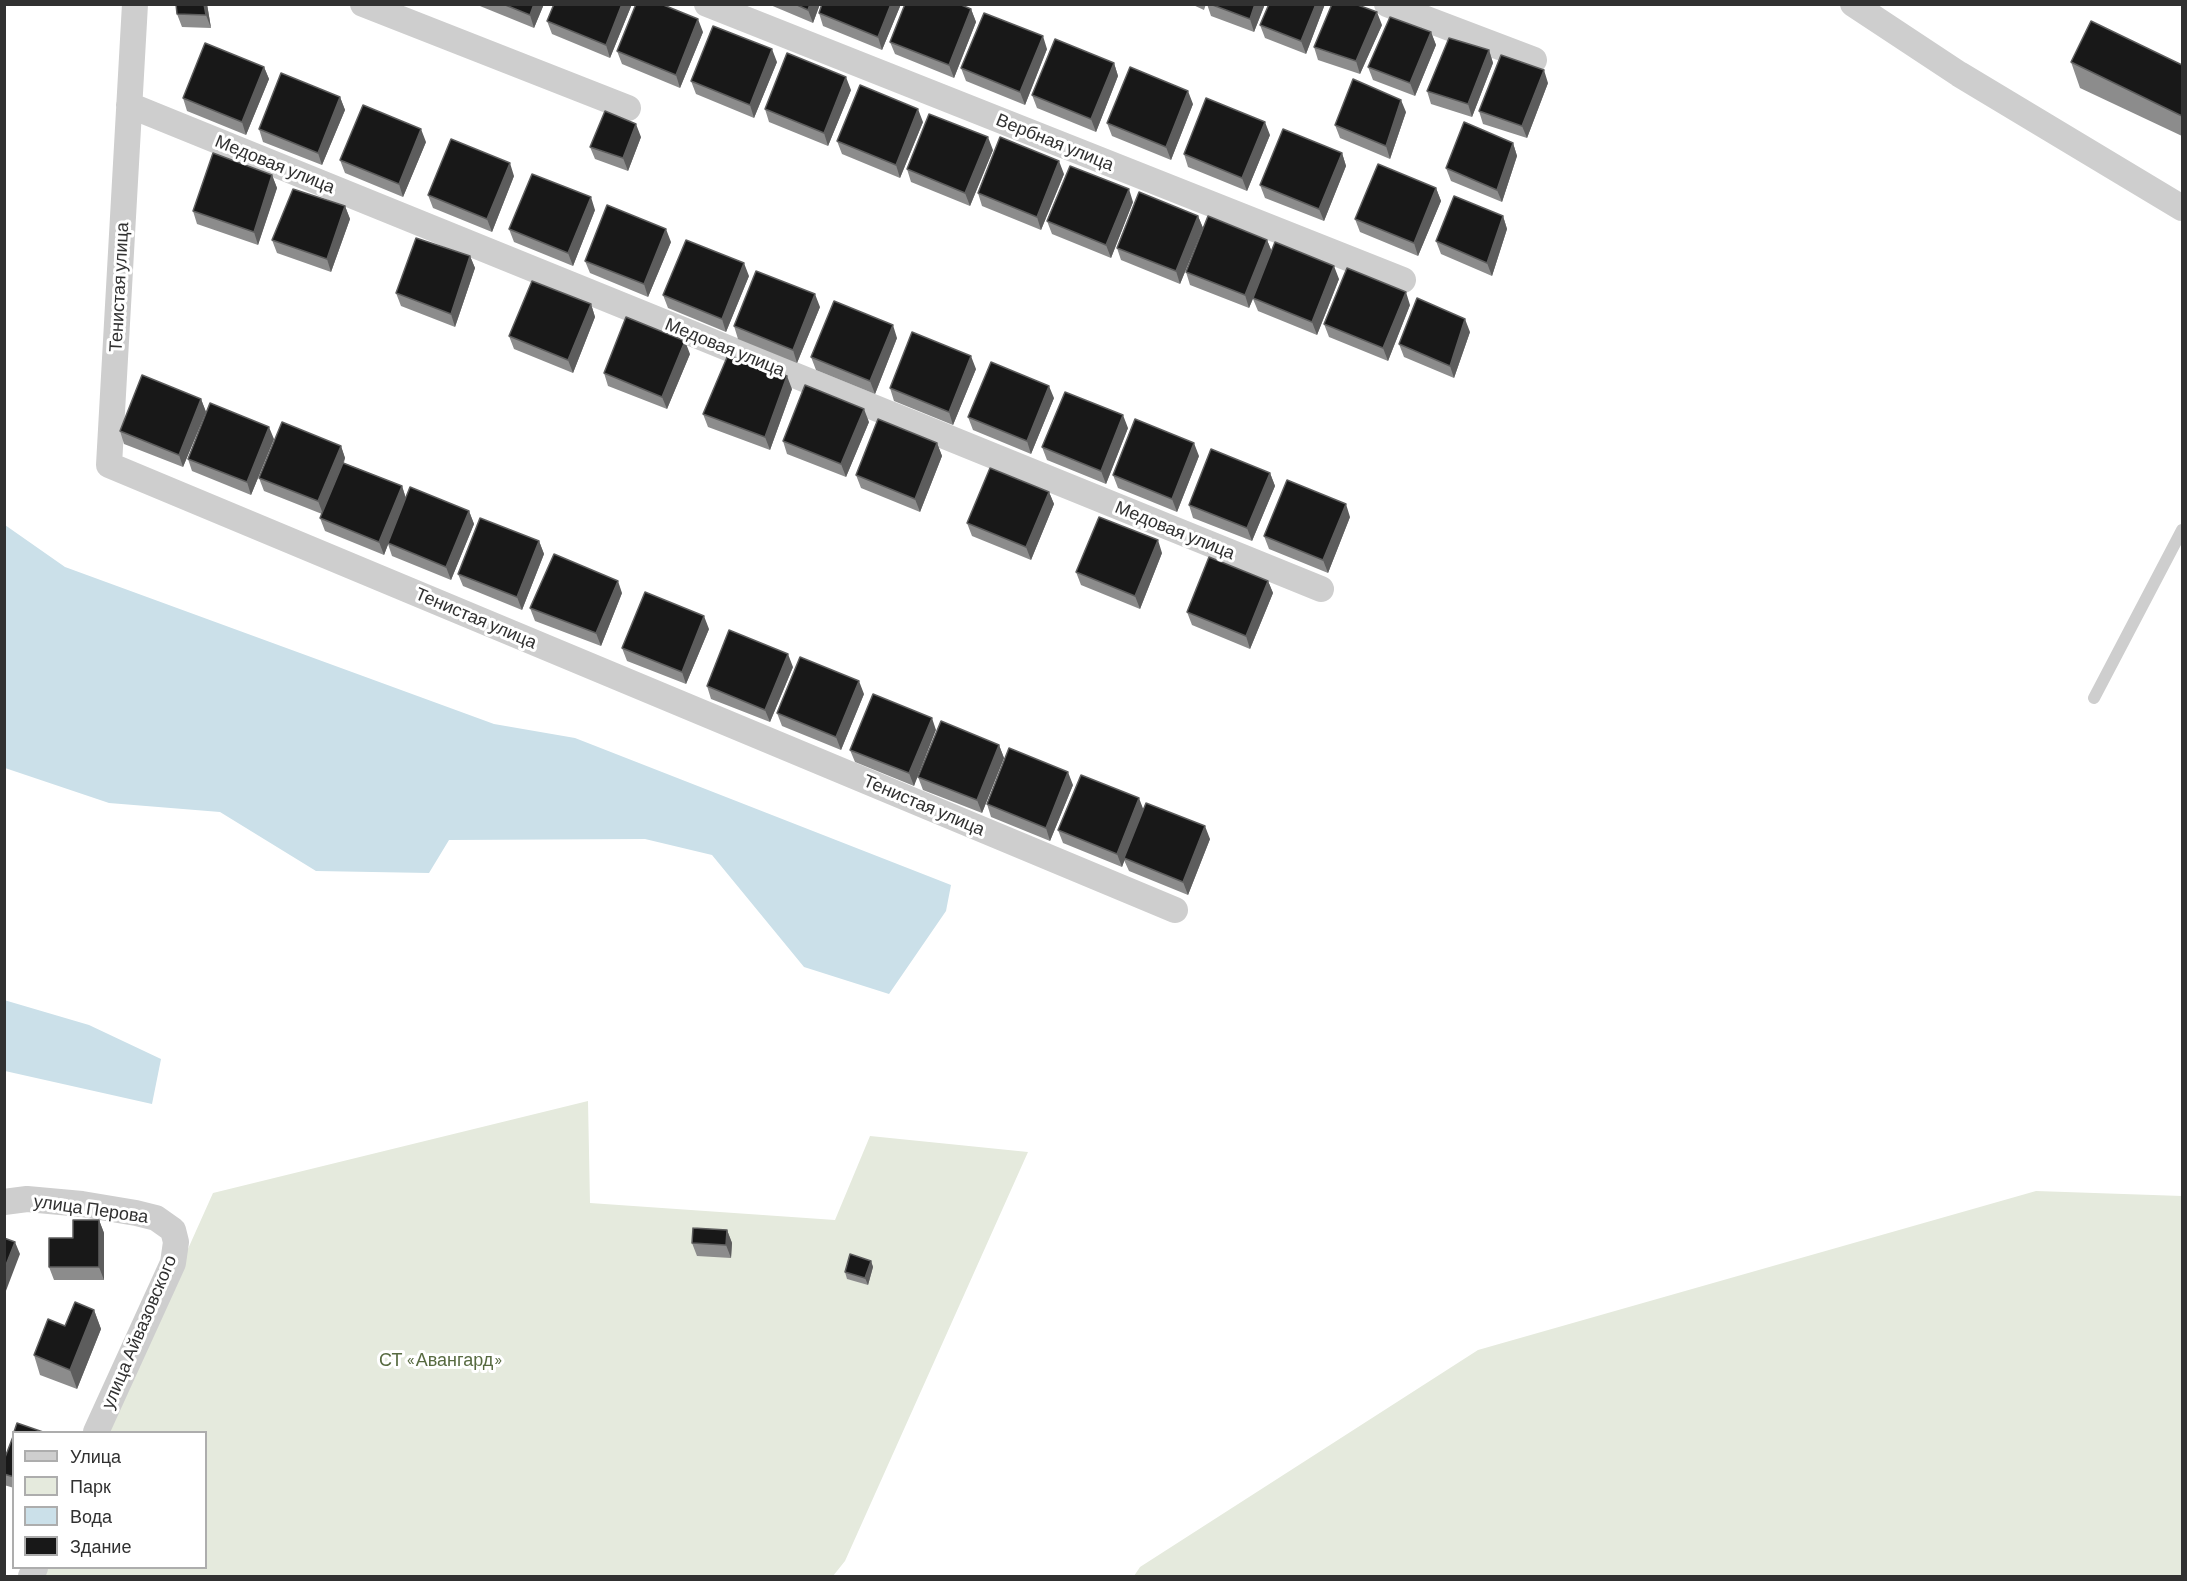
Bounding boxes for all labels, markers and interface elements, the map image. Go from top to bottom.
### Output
street label: Вербная улица [993,109,1117,175]
street label: Медовая улица [212,130,338,198]
street label: Тенистая улица [105,222,133,352]
street label: Медовая улица [662,313,788,381]
street label: Медовая улица [1112,496,1238,564]
street label: Тенистая улица [412,583,540,653]
street label: Тенистая улица [860,770,988,840]
street label: улица Перова [32,1190,150,1228]
street label: улица Айвазовского [97,1252,181,1412]
park label: СТ «Авангард» [379,1349,503,1371]
legend [12,1431,207,1569]
text: Улица [70,1445,121,1467]
text: Парк [70,1475,111,1497]
text: Вода [70,1505,112,1527]
text: Здание [70,1535,131,1557]

